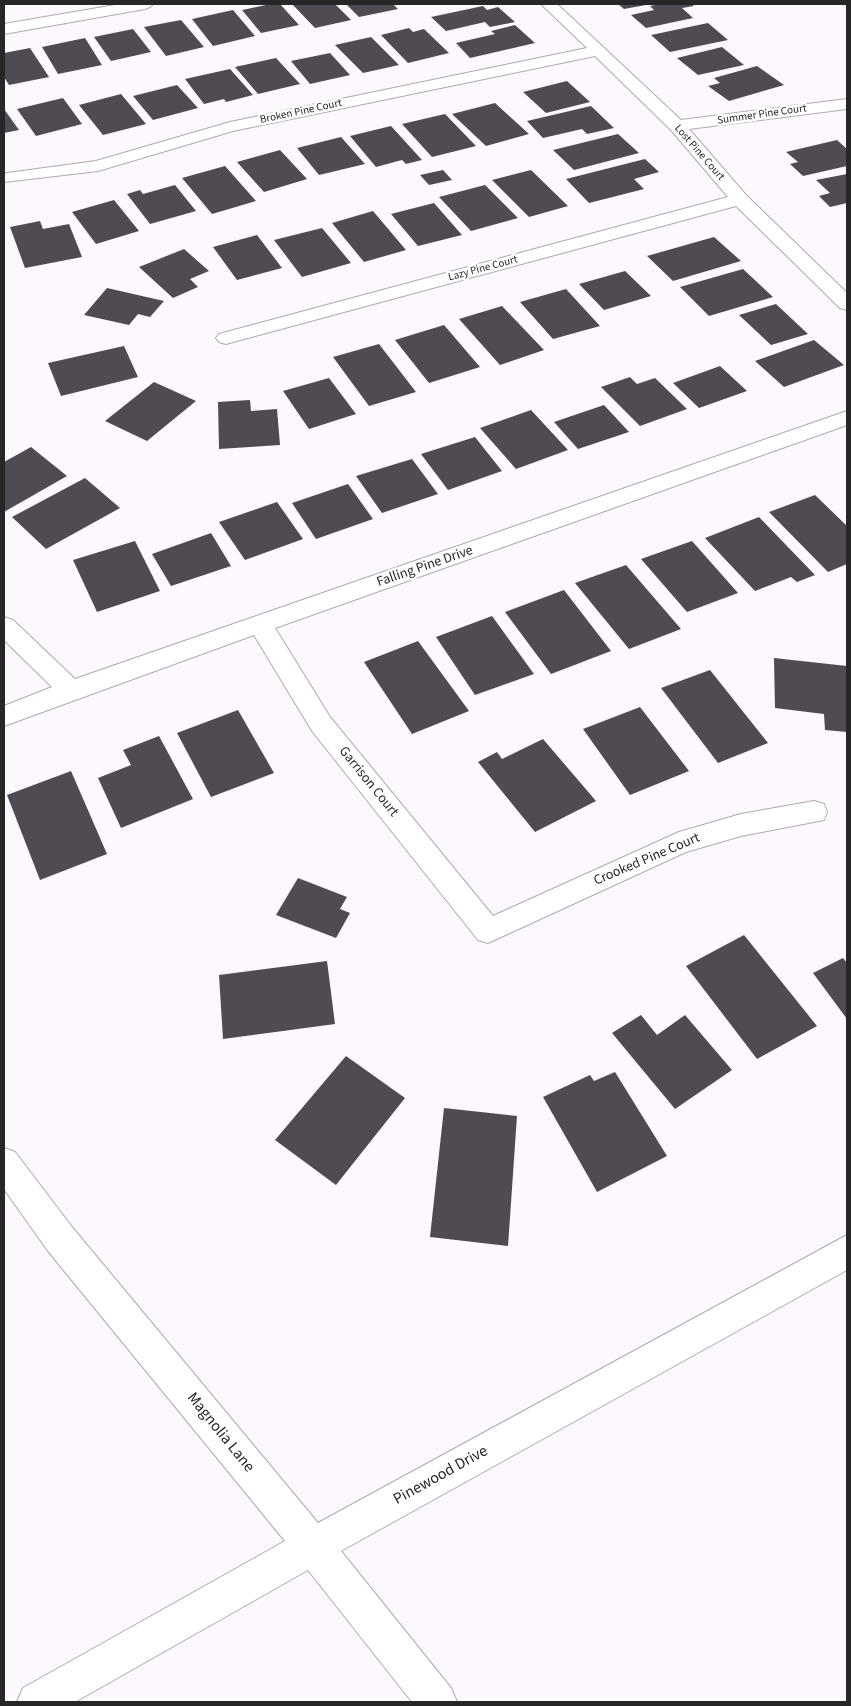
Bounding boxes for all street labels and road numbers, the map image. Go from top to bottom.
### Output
street label: Broken Pine Court [259,97,343,127]
street label: Summer Pine Court [717,102,807,128]
street label: Lost Pine Court [671,122,727,184]
street label: Lazy Pine Court [447,253,519,285]
street label: Falling Pine Drive [375,543,475,591]
street label: Garrison Court [335,743,401,821]
street label: Crooked Pine Court [591,830,703,890]
street label: Magnolia Lane [182,1389,258,1477]
street label: Pinewood Drive [390,1442,492,1510]

